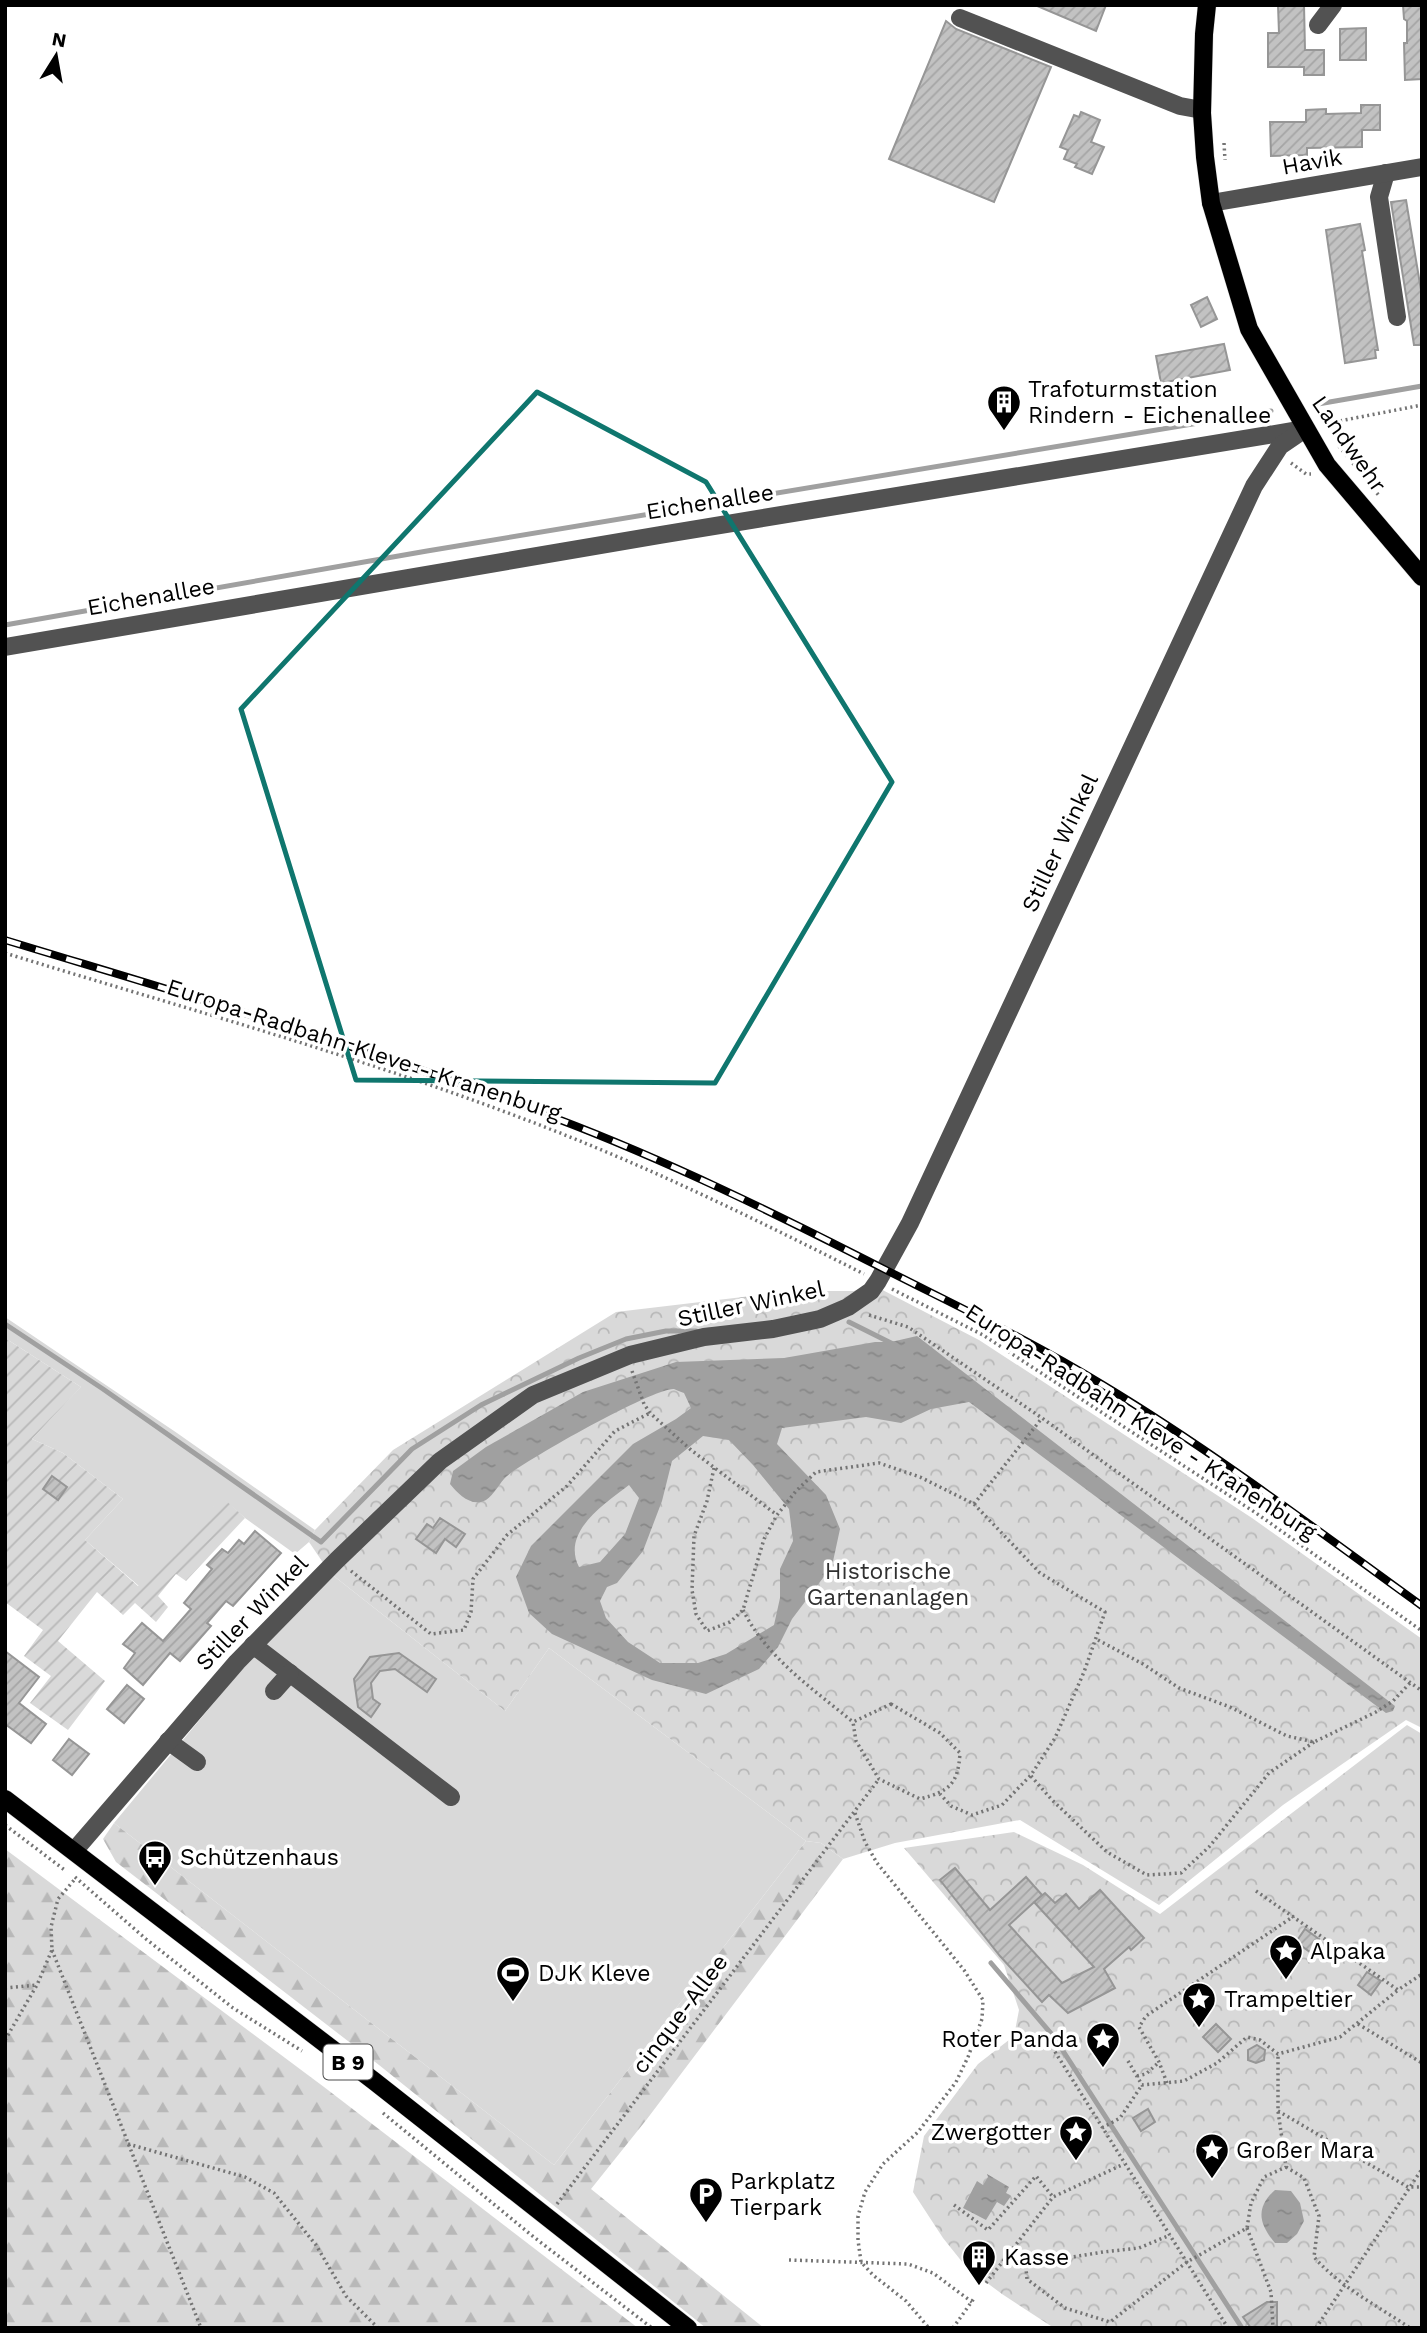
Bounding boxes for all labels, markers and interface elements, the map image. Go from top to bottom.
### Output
north arrow [21,21,91,91]
text: N [50,27,68,52]
street label: Havik [1280,143,1344,181]
place label: Trafoturmstation Rindern - Eichenallee [1028,376,1271,429]
building icon: Trafoturmstation Rindern - Eichenallee [985,383,1023,432]
street label: Landwehr [1306,391,1392,497]
street label: Eichenallee [644,479,776,525]
street label: Eichenallee [85,572,217,622]
street label: Stiller Winkel [1016,770,1104,916]
street label: Europa-Radbahn Kleve - Kranenburg [163,973,565,1127]
street label: Stiller Winkel [675,1275,827,1333]
street label: Europa-Radbahn Kleve - Kranenburg [961,1298,1322,1546]
street label: Stiller Winkel [190,1550,314,1676]
park label: Historische Gartenanlagen [807,1558,969,1611]
bus stop icon: Schützenhaus [136,1838,174,1887]
place label: Schützenhaus [180,1844,339,1871]
place icon: Alpaka [1267,1932,1305,1981]
place label: Alpaka [1310,1938,1386,1965]
street label: cinque-Allee [626,1949,734,2079]
sports icon: DJK Kleve [494,1954,532,2003]
place label: DJK Kleve [538,1960,651,1987]
place icon: Trampeltier [1180,1980,1218,2029]
place label: Trampeltier [1224,1986,1353,2013]
place icon: Roter Panda [1084,2020,1122,2069]
place label: Roter Panda [941,2026,1078,2053]
road number: B 9 [324,2044,372,2080]
place icon: Zwergotter [1057,2113,1095,2162]
place label: Zwergotter [931,2119,1052,2146]
place icon: Großer Mara [1193,2131,1231,2180]
place label: Großer Mara [1236,2137,1374,2164]
place label: Parkplatz Tierpark [730,2168,835,2221]
parking icon: Parkplatz Tierpark [687,2175,725,2224]
building icon: Kasse [960,2238,998,2287]
place label: Kasse [1004,2244,1069,2271]

